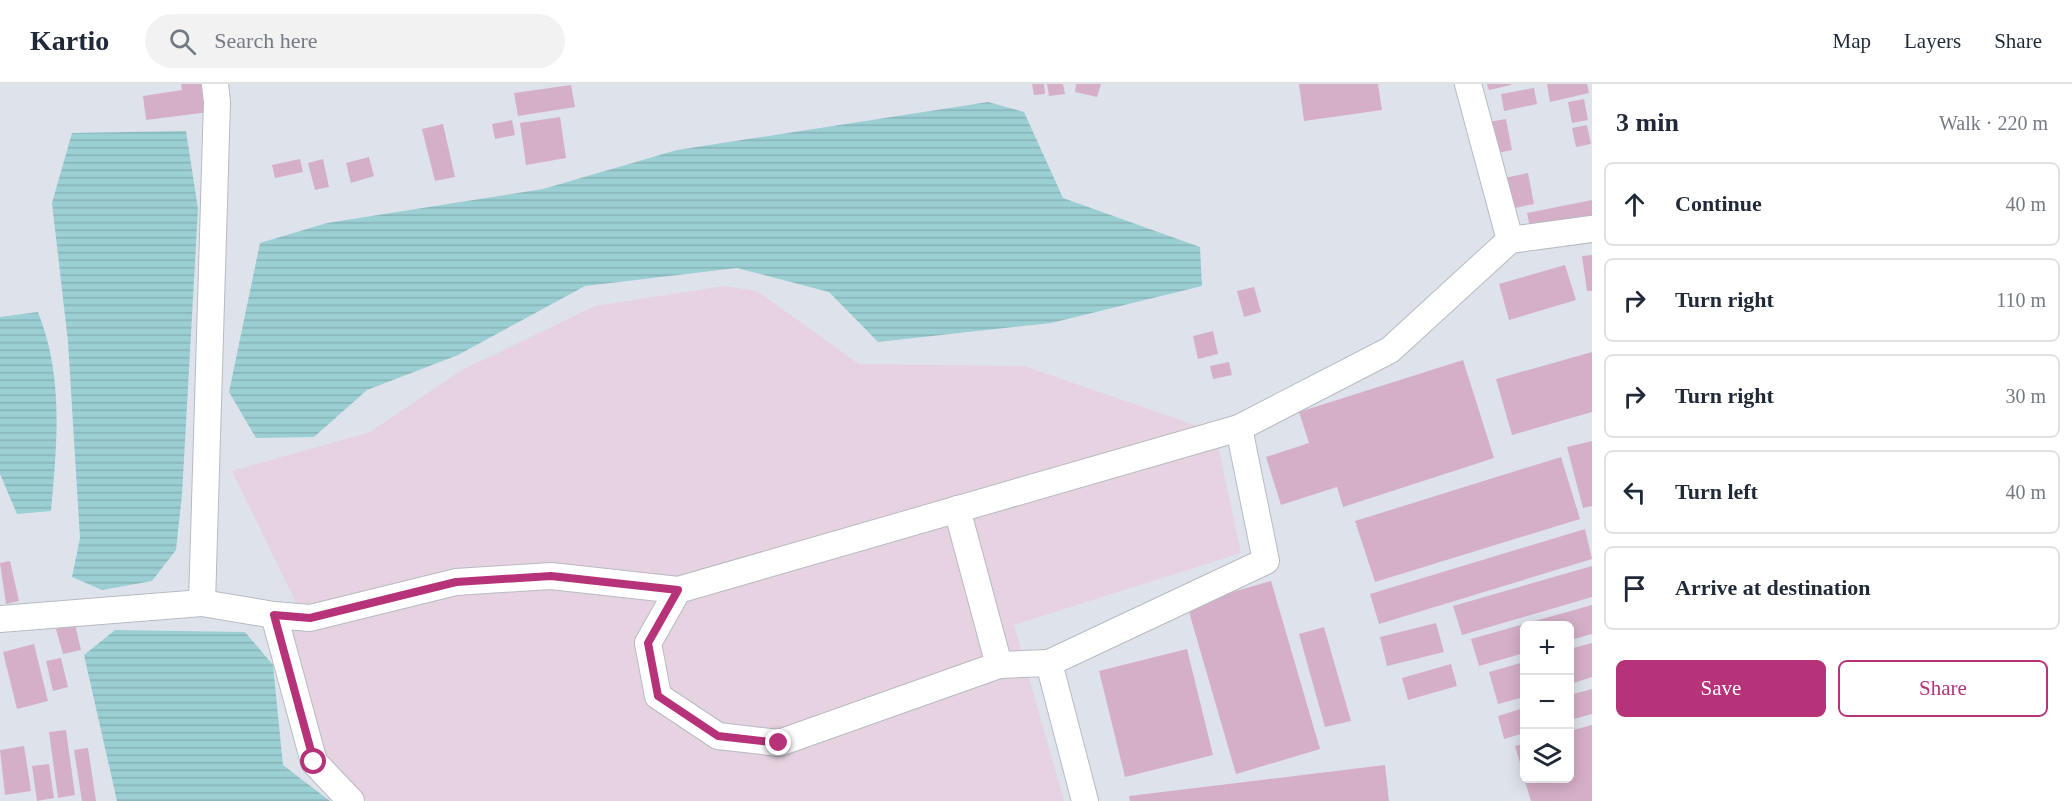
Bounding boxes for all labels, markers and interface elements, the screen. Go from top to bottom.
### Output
search box [145,14,565,68]
text: Kartio [30,25,109,56]
icon: search [166,25,199,58]
text: Search here [214,28,318,53]
text: Map [1833,29,1871,53]
text: Layers [1904,29,1961,53]
text: Share [1994,29,2042,53]
text: 3 min [1616,108,1679,137]
text: Walk · 220 m [1939,112,2048,134]
icon: ahead [1618,188,1651,221]
text: Continue [1675,191,1762,216]
text: 40 m [2005,193,2046,215]
icon: right [1618,284,1651,317]
text: Turn right [1675,287,1774,312]
text: 110 m [1996,289,2046,311]
icon: right [1618,380,1651,413]
text: Turn right [1675,383,1774,408]
text: 30 m [2005,385,2046,407]
icon: left [1618,476,1651,509]
text: Turn left [1675,479,1758,504]
text: 40 m [2005,481,2046,503]
icon: arrive [1618,572,1651,605]
text: Arrive at destination [1675,575,1871,600]
map controls [1520,621,1574,783]
button: + [1520,621,1574,675]
button: Save [1616,660,1826,717]
button: Share [1838,660,2048,717]
button: − [1520,675,1574,729]
route end [765,729,791,755]
button: layers [1520,729,1574,783]
route start [300,748,326,774]

